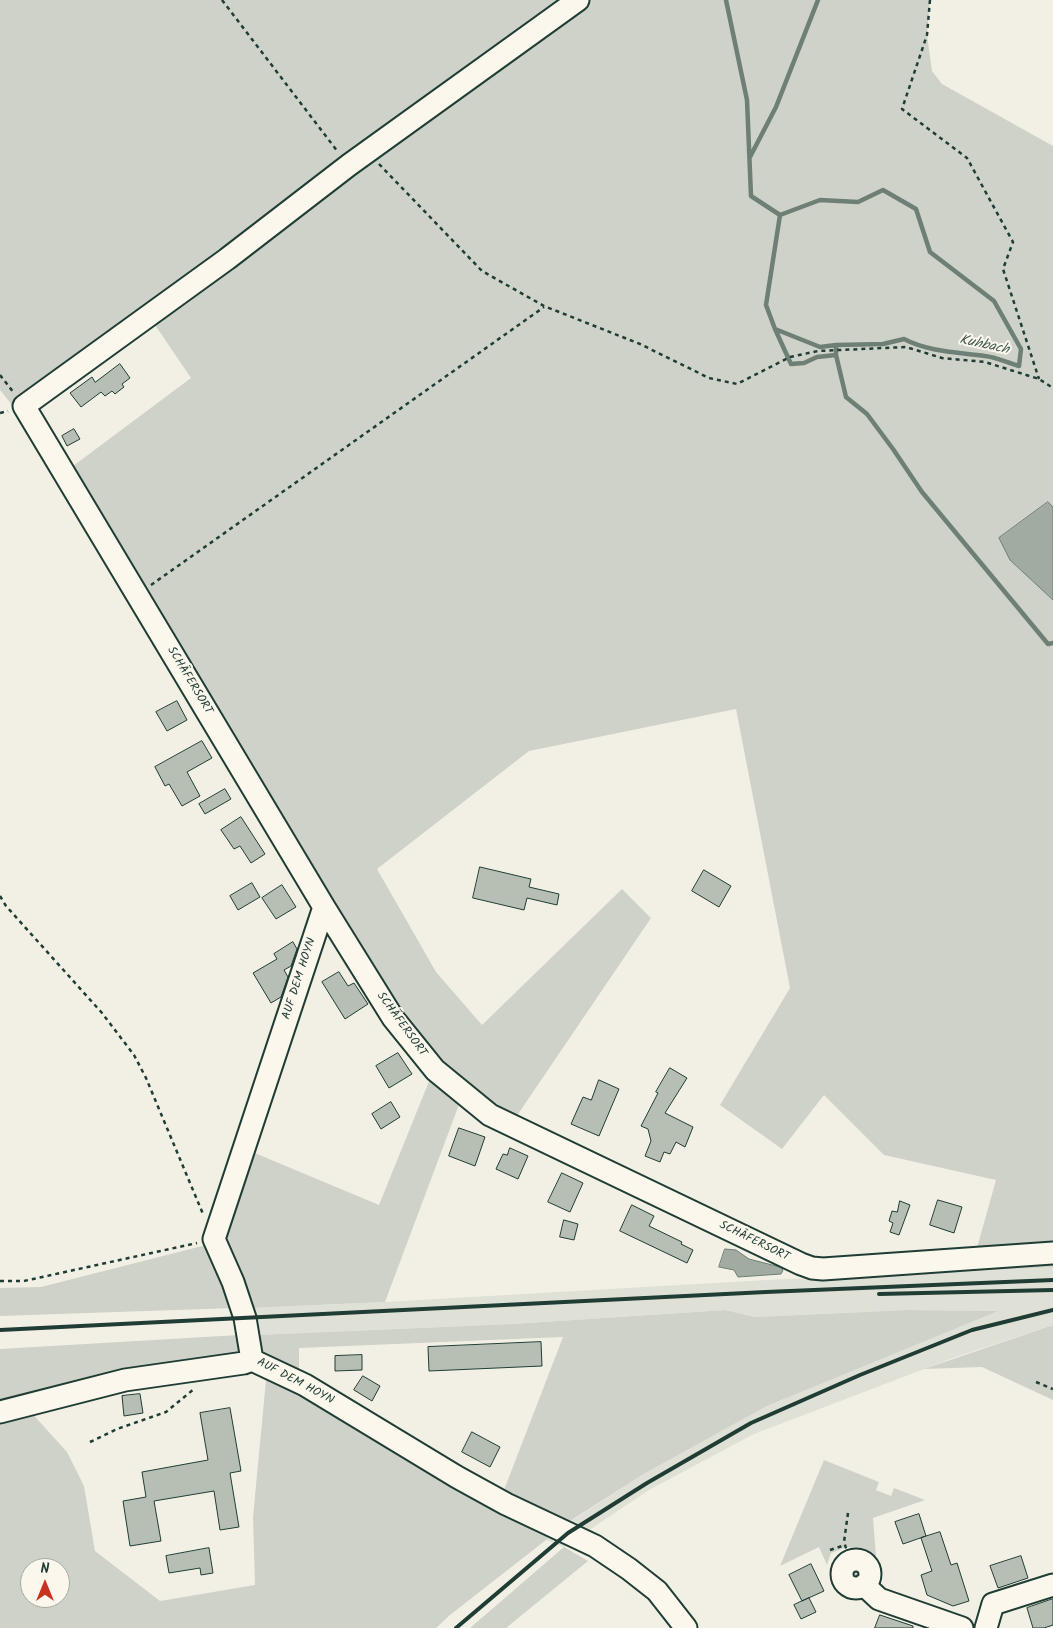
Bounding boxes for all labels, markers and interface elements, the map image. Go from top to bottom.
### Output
water label: Kuhbach [958,333,1010,359]
street label: SCHÄFERSORT [163,645,215,717]
street label: AUF DEM HOYN [280,936,320,1022]
street label: SCHÄFERSORT [373,990,429,1060]
street label: SCHÄFERSORT [717,1219,791,1265]
street label: AUF DEM HOYN [254,1356,336,1408]
north arrow [20,1558,70,1608]
text: N [41,1558,49,1580]

